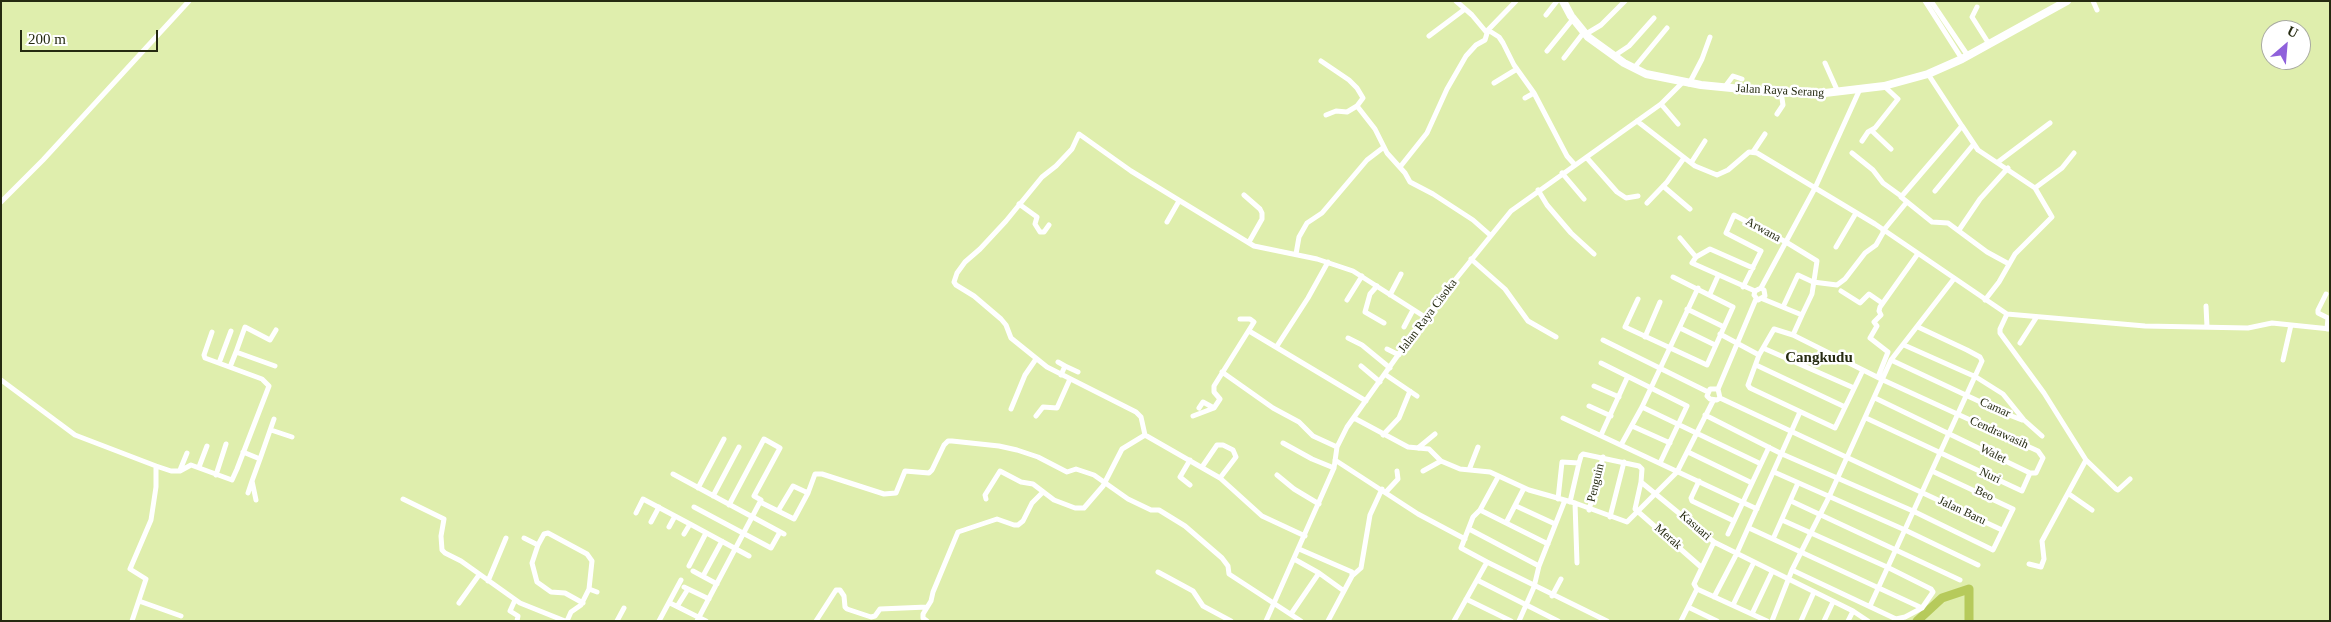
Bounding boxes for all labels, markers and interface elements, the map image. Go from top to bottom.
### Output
scale bar [22,20,160,52]
north arrow [2261,20,2311,70]
text: U [2285,23,2300,41]
text: 200 m [28,31,66,47]
street label: Jalan Raya Serang [1735,81,1825,101]
street label: Arwana [1743,215,1783,245]
street label: Jalan Raya Cisoka [1396,276,1460,356]
district label: Cangkudu [1785,349,1853,367]
street label: Camar [1977,395,2013,421]
street label: Cendrawasih [1967,414,2031,452]
street label: Walet [1977,441,2009,467]
street label: Penguin [1584,462,1608,504]
street label: Nuri [1977,465,2003,487]
street label: Beo [1972,483,1996,505]
street label: Jalan Baru [1936,494,1988,528]
street label: Kasuari [1676,508,1714,544]
street label: Merak [1651,521,1685,553]

